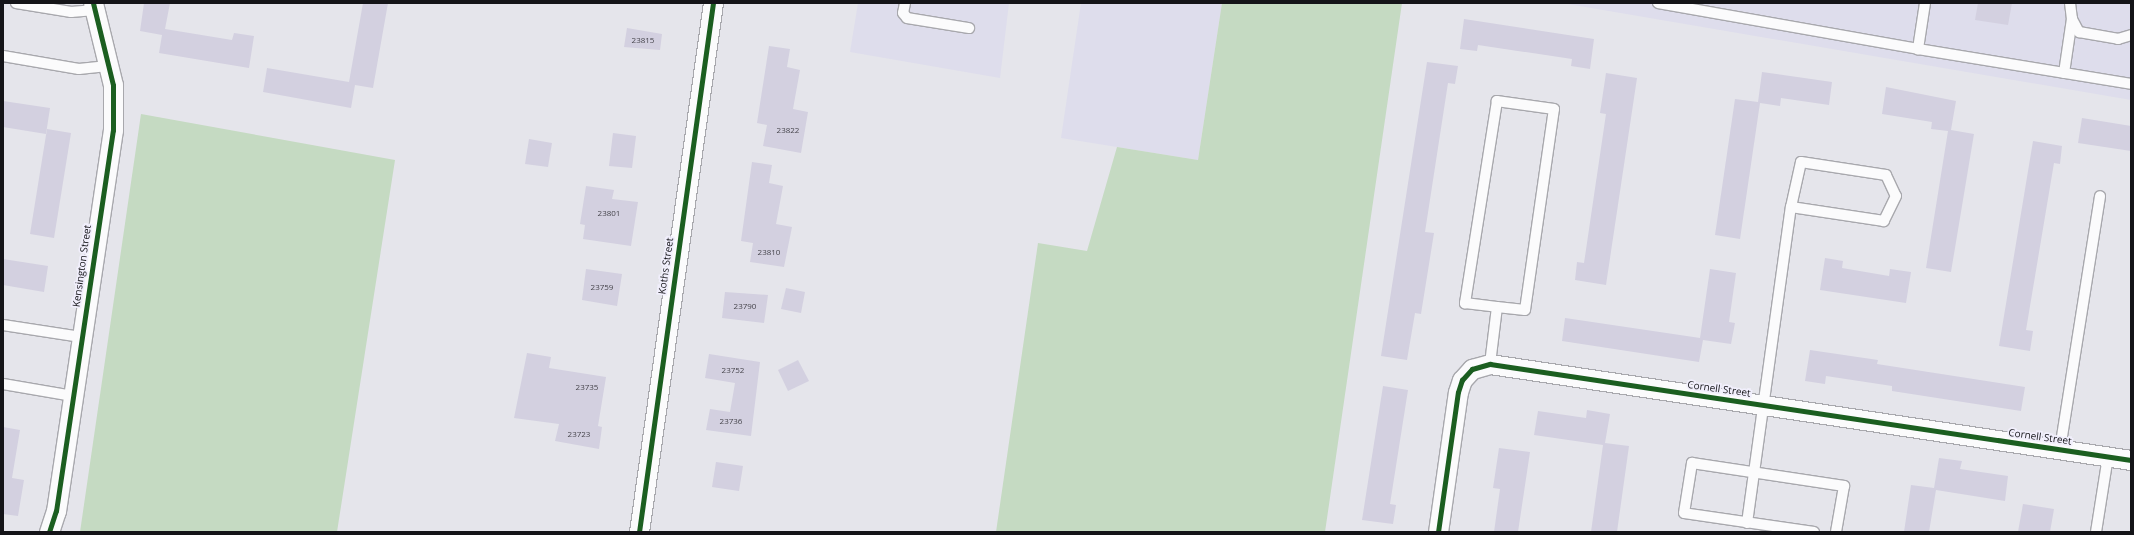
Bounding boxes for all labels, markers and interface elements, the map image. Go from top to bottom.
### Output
house number: 23815 [632,35,654,45]
house number: 23822 [777,125,799,135]
house number: 23801 [598,208,620,218]
street label: Kensington Street [70,224,94,308]
street label: Koths Street [656,237,676,295]
house number: 23810 [758,247,780,257]
house number: 23759 [591,282,613,292]
house number: 23790 [734,301,756,311]
house number: 23752 [722,365,744,375]
street label: Cornell Street [1687,379,1751,399]
house number: 23735 [576,382,598,392]
house number: 23736 [720,416,742,426]
street label: Cornell Street [2008,427,2072,447]
house number: 23723 [568,429,590,439]

